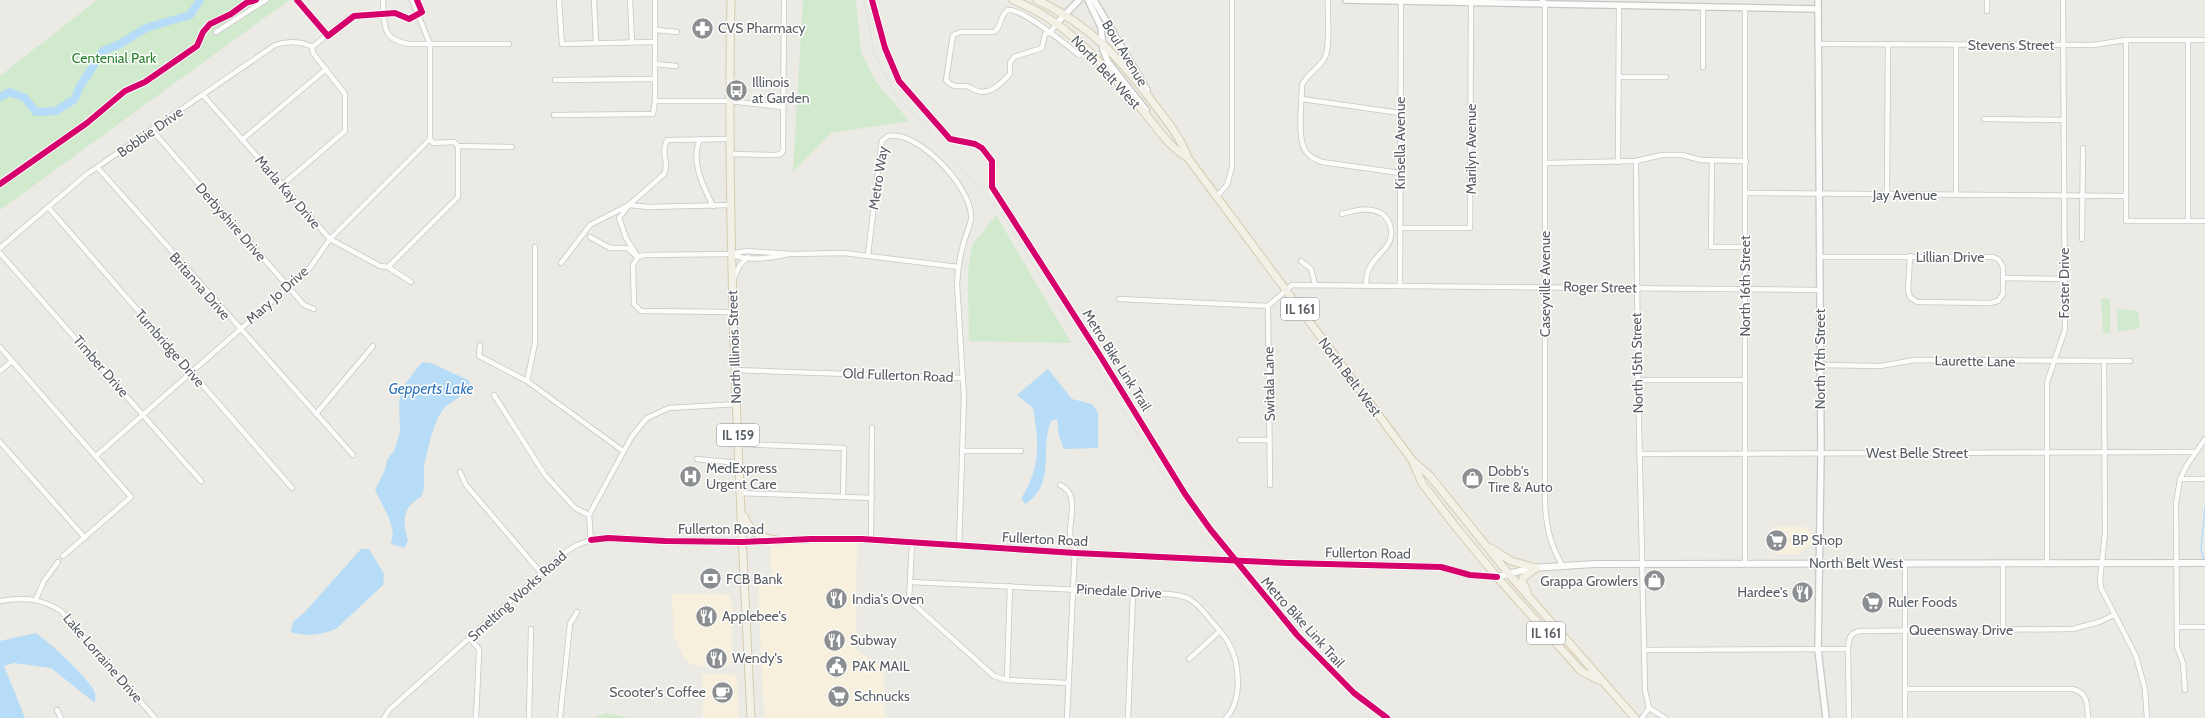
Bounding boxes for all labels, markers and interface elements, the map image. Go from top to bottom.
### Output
pharmacy icon: CVS Pharmacy [690,15,716,41]
street label: Boul Avenue [1098,17,1152,89]
place label: CVS Pharmacy [718,19,806,37]
street label: North Belt West [1067,31,1145,113]
street label: Stevens Street [1968,36,2054,54]
park label: Centenial Park [72,49,157,67]
place label: Illinois at Garden [752,73,810,107]
bus stop icon: Illinois at Garden [724,77,750,103]
street label: Kinsella Avenue [1391,97,1409,189]
street label: Bobbie Drive [114,103,186,161]
street label: Marilyn Avenue [1462,103,1480,195]
street label: Metro Way [864,145,892,211]
street label: Marla Kay Drive [251,152,325,232]
street label: Derbyshire Drive [192,179,270,265]
street label: Jay Avenue [1872,186,1937,204]
street label: Caseyville Avenue [1536,231,1554,337]
street label: North 16th Street [1736,235,1754,337]
street label: Foster Drive [2055,247,2073,319]
street label: Britanna Drive [166,248,234,324]
street label: Lillian Drive [1916,248,1984,266]
street label: Mary Jo Drive [242,262,312,328]
street label: Roger Street [1563,277,1637,297]
street label: North Illinois Street [723,290,745,404]
road number: IL 161 [1281,298,1319,320]
street label: Turnbridge Drive [131,305,209,391]
street label: Metro Bike Link Trail [1079,306,1156,415]
street label: North 17th Street [1811,309,1829,409]
street label: North 15th Street [1627,312,1647,414]
street label: Timber Drive [69,331,133,401]
street label: North Belt West [1314,334,1386,420]
street label: Switala Lane [1259,347,1279,421]
street label: Laurette Lane [1934,351,2016,371]
street label: Old Fullerton Road [842,364,954,386]
water label: Gepperts Lake [389,380,474,398]
road number: IL 159 [717,424,759,446]
street label: West Belle Street [1866,444,1968,462]
place label: MedExpress Urgent Care [706,459,777,493]
place label: Dobb's Tire & Auto [1488,462,1553,496]
hospital icon: MedExpress Urgent Care [678,463,704,489]
shop icon: Dobb's Tire & Auto [1459,466,1485,492]
street label: Fullerton Road [678,520,764,538]
supermarket icon: BP Shop [1763,527,1789,553]
street label: Fullerton Road [1002,528,1088,550]
place label: BP Shop [1792,531,1843,549]
street label: Fullerton Road [1325,543,1411,563]
street label: Smelting Works Road [464,547,570,645]
street label: North Belt West [1809,554,1903,572]
bank icon: FCB Bank [698,566,724,592]
shop icon: Grappa Growlers [1641,568,1667,594]
place label: FCB Bank [726,570,783,588]
place label: Grappa Growlers [1540,572,1638,590]
street label: Metro Bike Link Trail [1257,573,1349,672]
restaurant icon: Hardee's [1790,579,1816,605]
street label: Pinedale Drive [1076,580,1162,602]
place label: Hardee's [1737,583,1788,601]
restaurant icon: India's Oven [823,586,849,612]
supermarket icon: Ruler Foods [1860,589,1886,615]
place label: India's Oven [852,590,924,608]
place label: Ruler Foods [1888,593,1957,611]
restaurant icon: Applebee's [693,603,719,629]
place label: Applebee's [722,607,787,625]
street label: Lake Lorraine Drive [59,610,147,706]
street label: Queensway Drive [1909,621,2013,639]
road number: IL 161 [1527,622,1565,644]
restaurant icon: Subway [821,627,847,653]
place label: Subway [850,631,897,649]
restaurant icon: Wendy's [703,645,729,671]
place label: Wendy's [732,649,783,667]
public building icon: PAK MAIL [823,653,849,679]
place label: PAK MAIL [852,657,910,675]
cafe icon: Scooter's Coffee [709,679,735,705]
place label: Scooter's Coffee [609,683,706,701]
supermarket icon: Schnucks [825,683,851,709]
place label: Schnucks [854,687,910,705]

